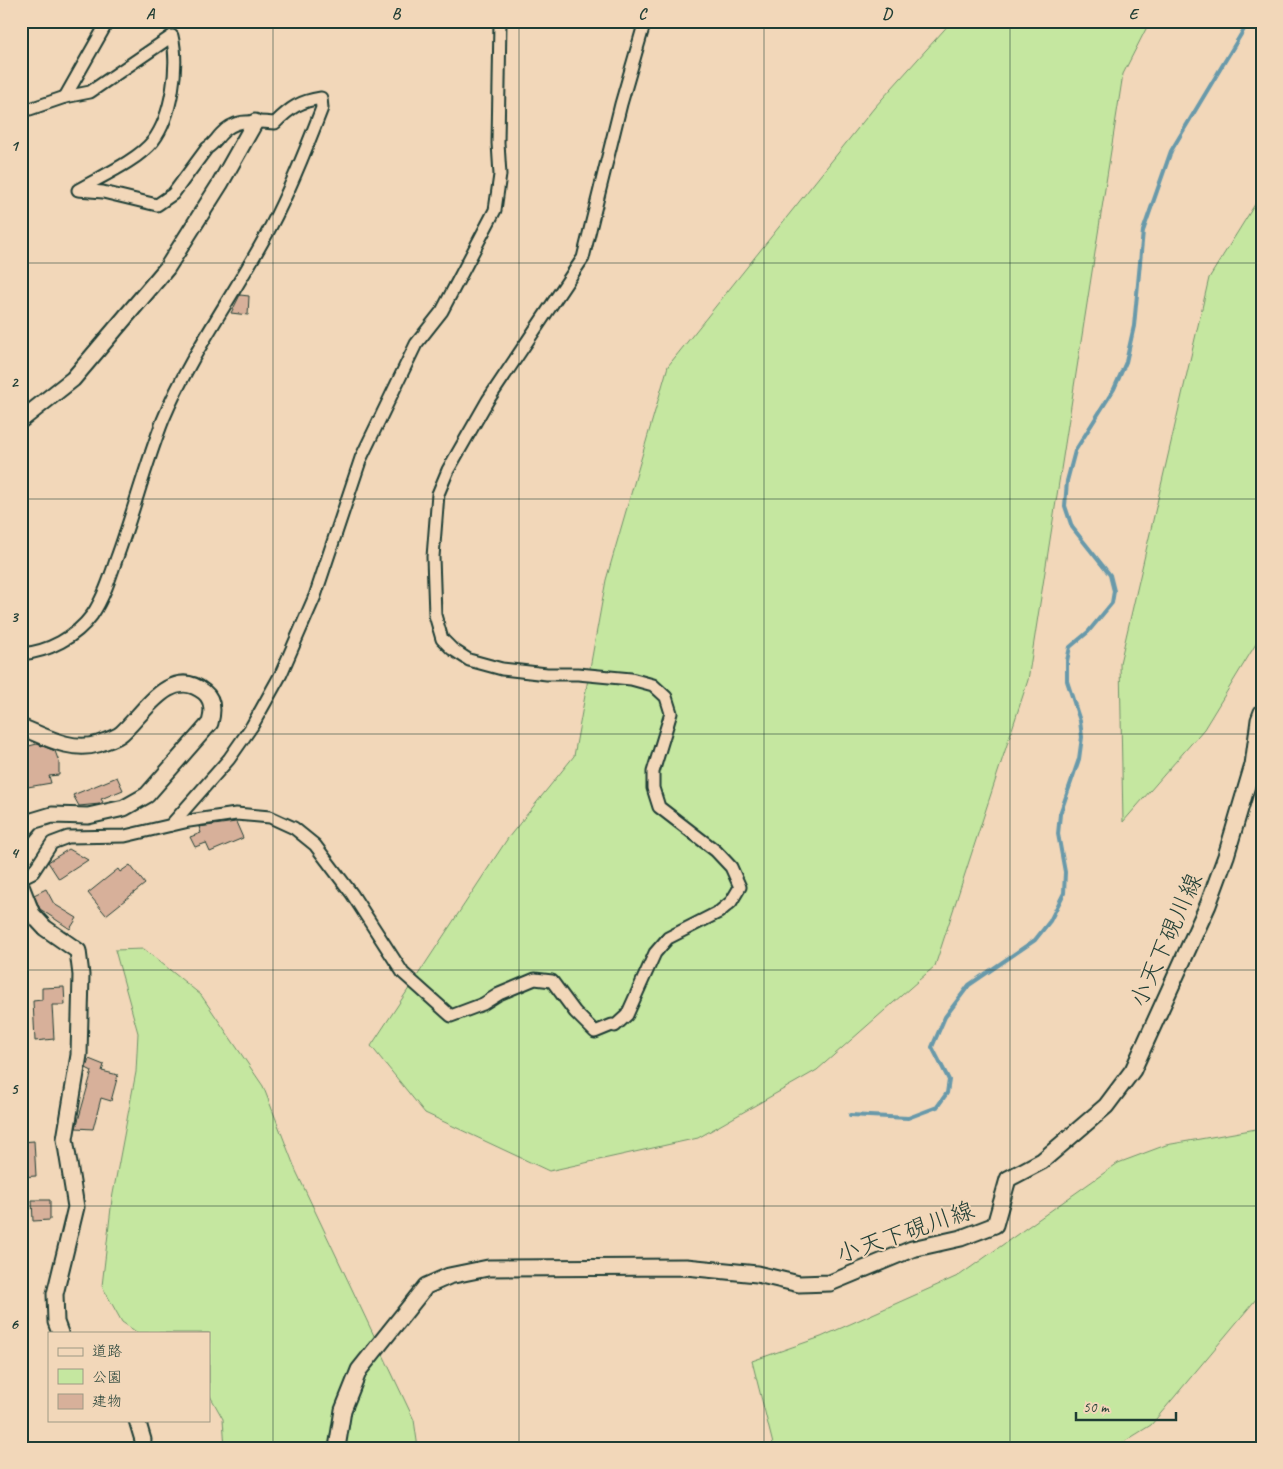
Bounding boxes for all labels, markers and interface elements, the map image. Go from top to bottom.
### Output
text: A [146,4,156,24]
text: B [392,4,402,24]
text: C [638,4,648,24]
text: D [882,4,893,24]
text: E [1129,4,1140,24]
text: 1 [10,136,19,156]
text: 2 [10,372,19,392]
text: 3 [10,607,19,627]
text: 4 [10,843,19,863]
street label: 小天下硯川線 [1123,868,1209,1012]
text: 5 [11,1079,20,1099]
street label: 小天下硯川線 [832,1194,978,1270]
text: 6 [10,1314,19,1334]
legend [48,1332,210,1422]
text: 道路 [92,1342,122,1361]
text: 公園 [92,1368,122,1387]
scale bar [1076,1389,1176,1421]
text: 建物 [92,1392,122,1411]
text: 50 m [1083,1398,1110,1417]

